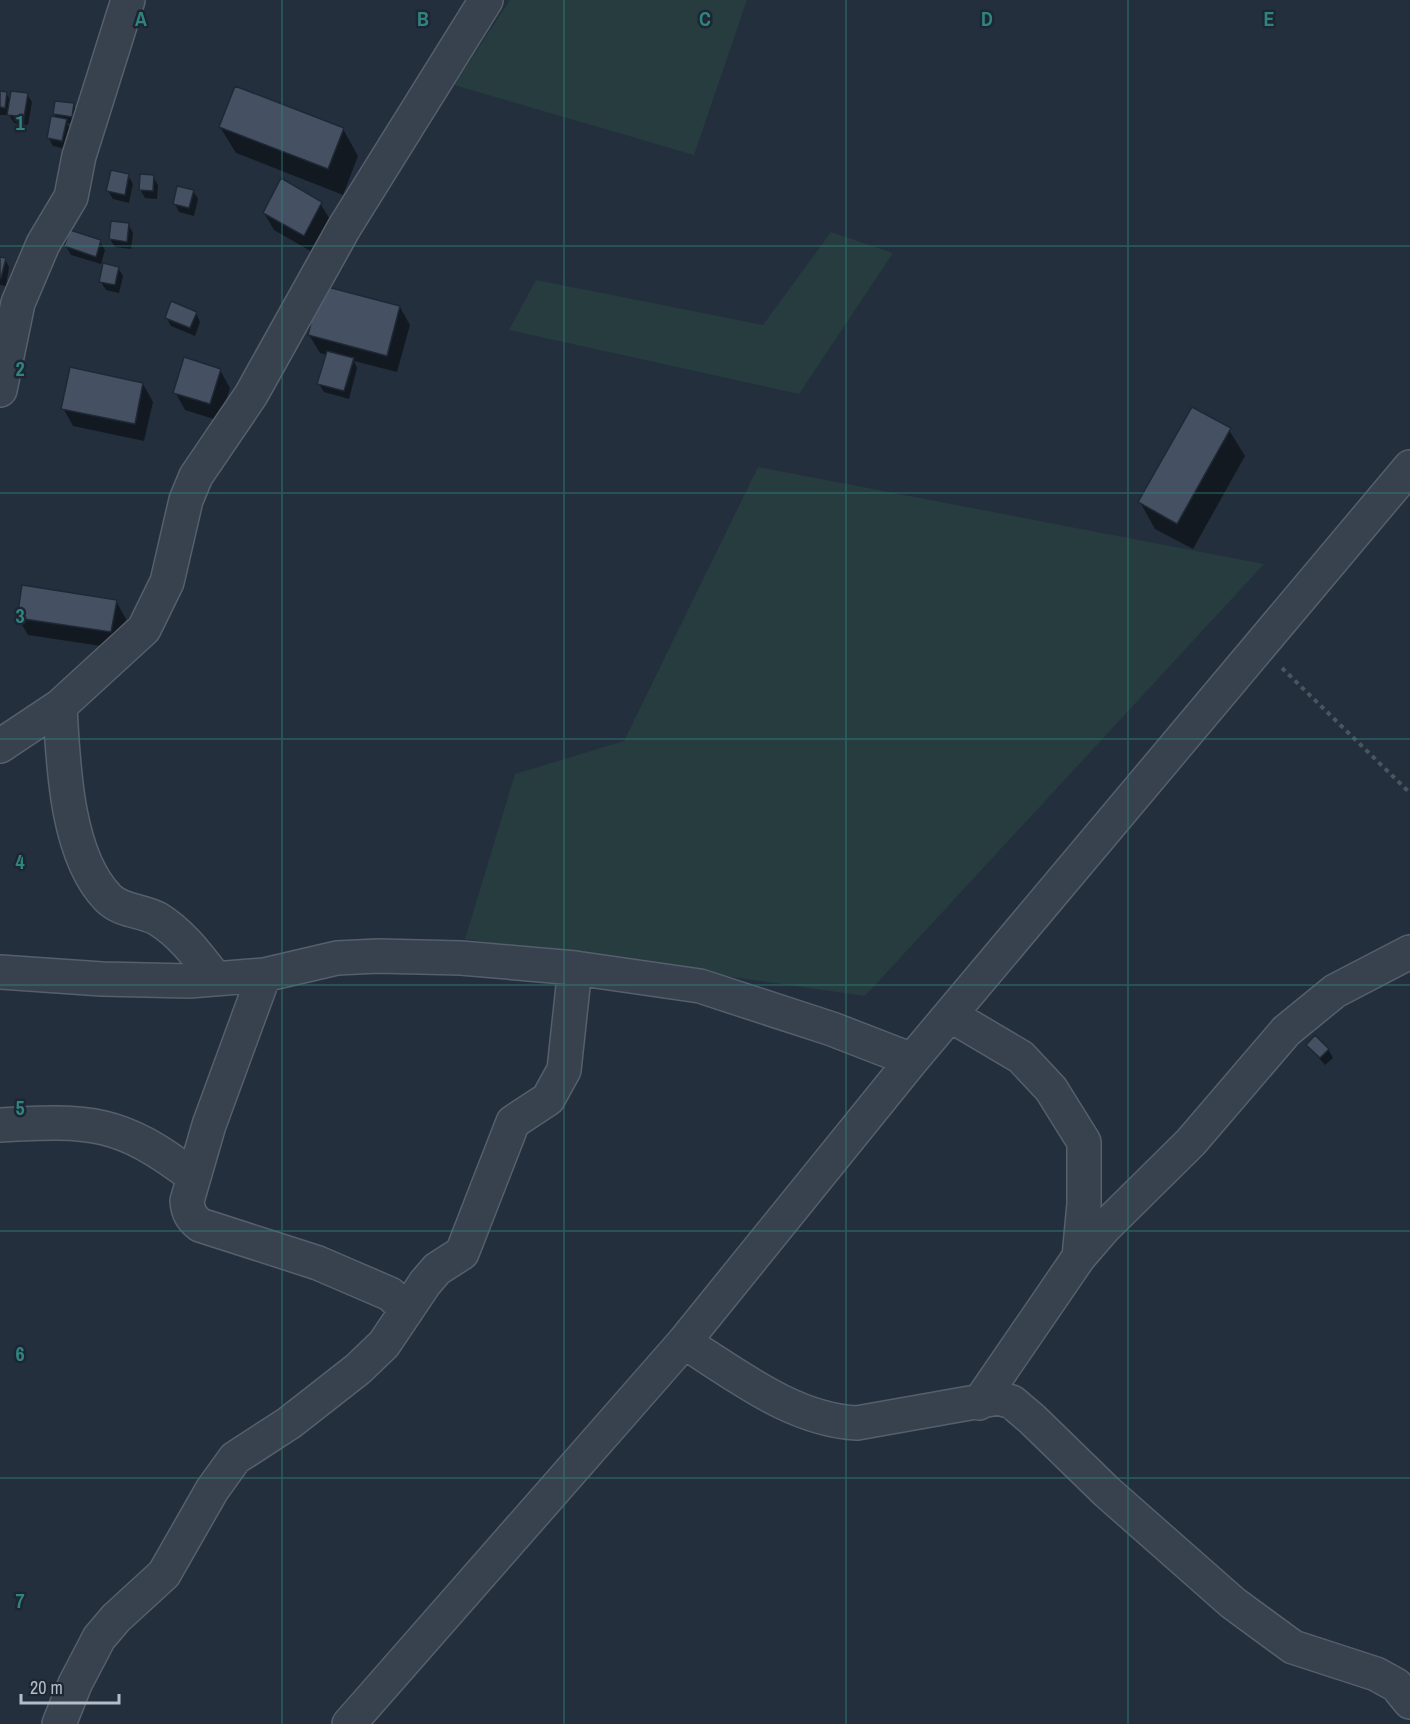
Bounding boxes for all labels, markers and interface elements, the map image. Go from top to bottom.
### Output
text: A [135,5,147,32]
text: B [417,5,429,32]
text: C [699,5,711,32]
text: D [981,5,993,32]
text: E [1264,5,1275,32]
text: 1 [15,109,25,136]
text: 2 [15,355,25,382]
text: 3 [15,602,25,629]
text: 4 [15,848,25,875]
text: 5 [15,1094,25,1121]
text: 6 [15,1340,25,1367]
text: 7 [15,1587,25,1614]
scale bar [21,1667,118,1705]
text: 20 m [30,1675,63,1700]

